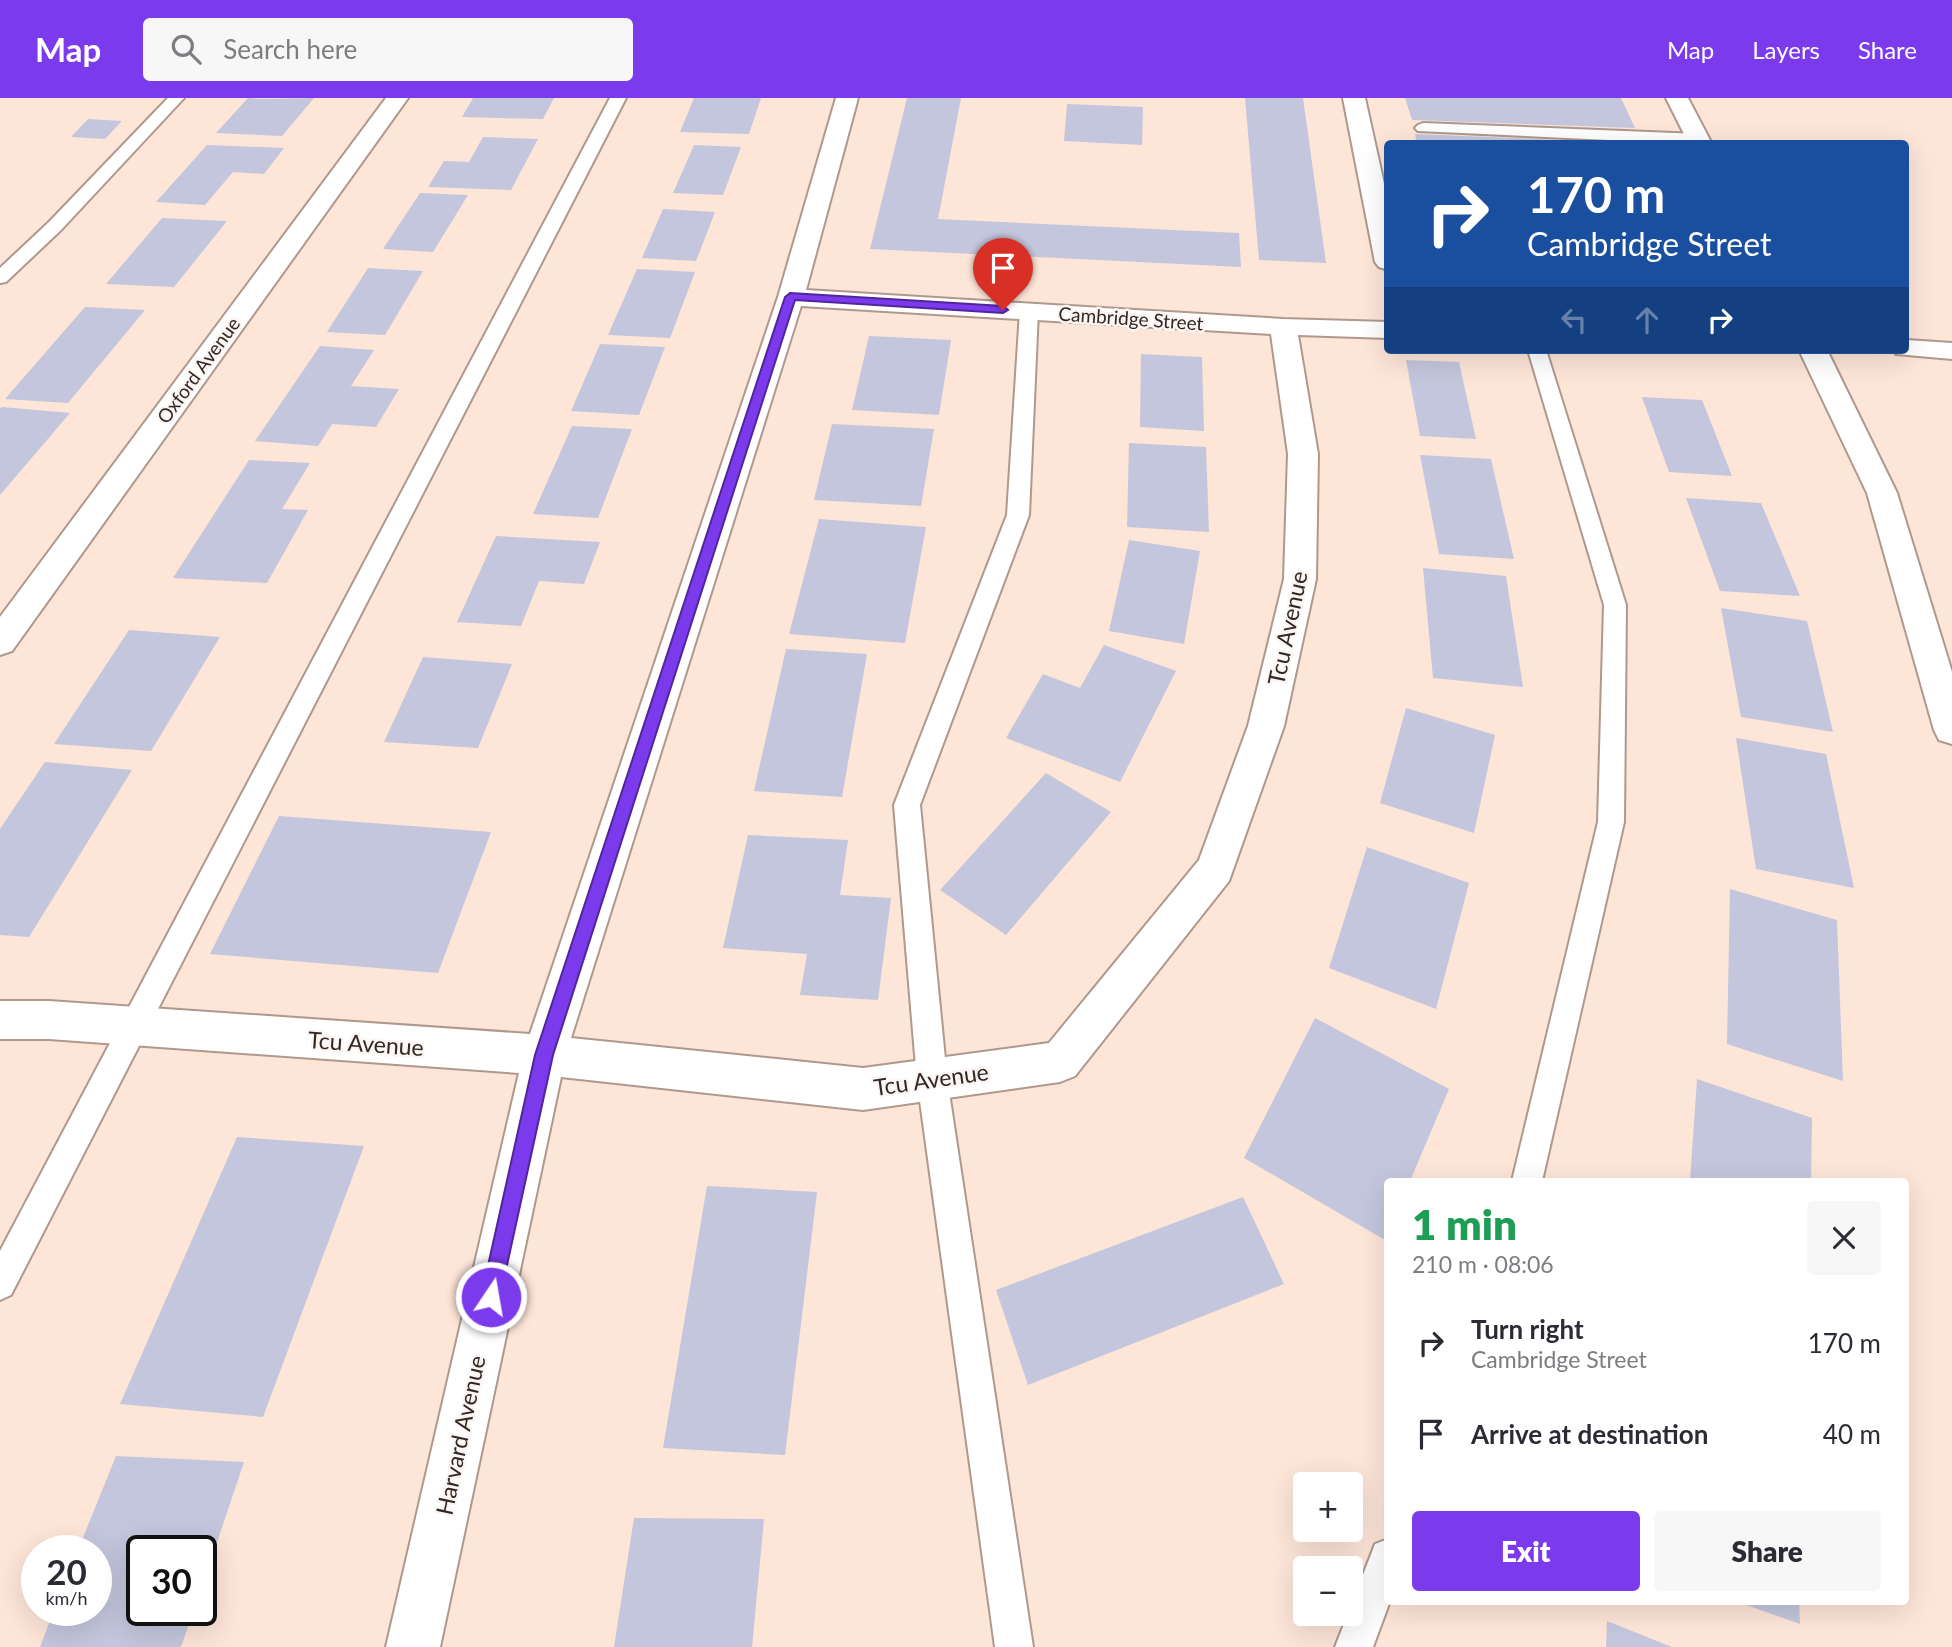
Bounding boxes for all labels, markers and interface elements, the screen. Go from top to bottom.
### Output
search box [143,18,633,81]
text: Map [35,29,101,69]
icon: search [167,30,205,68]
text: Search here [223,33,357,65]
text: Map [1667,35,1714,64]
text: Layers [1752,35,1820,64]
text: Share [1858,35,1917,64]
text: 170 m [1527,165,1665,223]
icon: right [1412,168,1503,259]
text: Cambridge Street [1527,224,1772,263]
pin [973,238,1033,310]
icon: arrive [984,249,1022,287]
street label: Cambridge Street [1058,301,1204,335]
icon: left [1555,301,1593,339]
icon: ahead [1628,301,1666,339]
icon: right [1701,301,1739,339]
street label: Oxford Avenue [152,312,244,428]
street label: Tcu Avenue [1261,568,1313,688]
street label: Tcu Avenue [307,1025,425,1061]
street label: Tcu Avenue [872,1057,990,1101]
text: 1 min [1412,1199,1517,1249]
button: close [1807,1201,1881,1275]
text: 210 m · 08:06 [1412,1250,1554,1278]
position arrow [454,1260,528,1334]
text: Turn right [1471,1313,1584,1345]
icon: right [1412,1324,1450,1362]
text: 170 m [1808,1327,1881,1359]
text: Cambridge Street [1471,1345,1647,1373]
street label: Harvard Avenue [429,1353,491,1517]
icon: arrive [1412,1415,1450,1453]
text: Arrive at destination [1471,1418,1708,1450]
text: 40 m [1823,1418,1881,1450]
map controls [1293,1472,1363,1626]
button: + [1293,1472,1363,1542]
button: Exit [1412,1511,1640,1591]
button: Share [1654,1511,1881,1591]
speed limit sign: 30 [126,1535,217,1626]
text: 20 [46,1550,87,1592]
button: − [1293,1556,1363,1626]
text: km/h [45,1587,88,1609]

